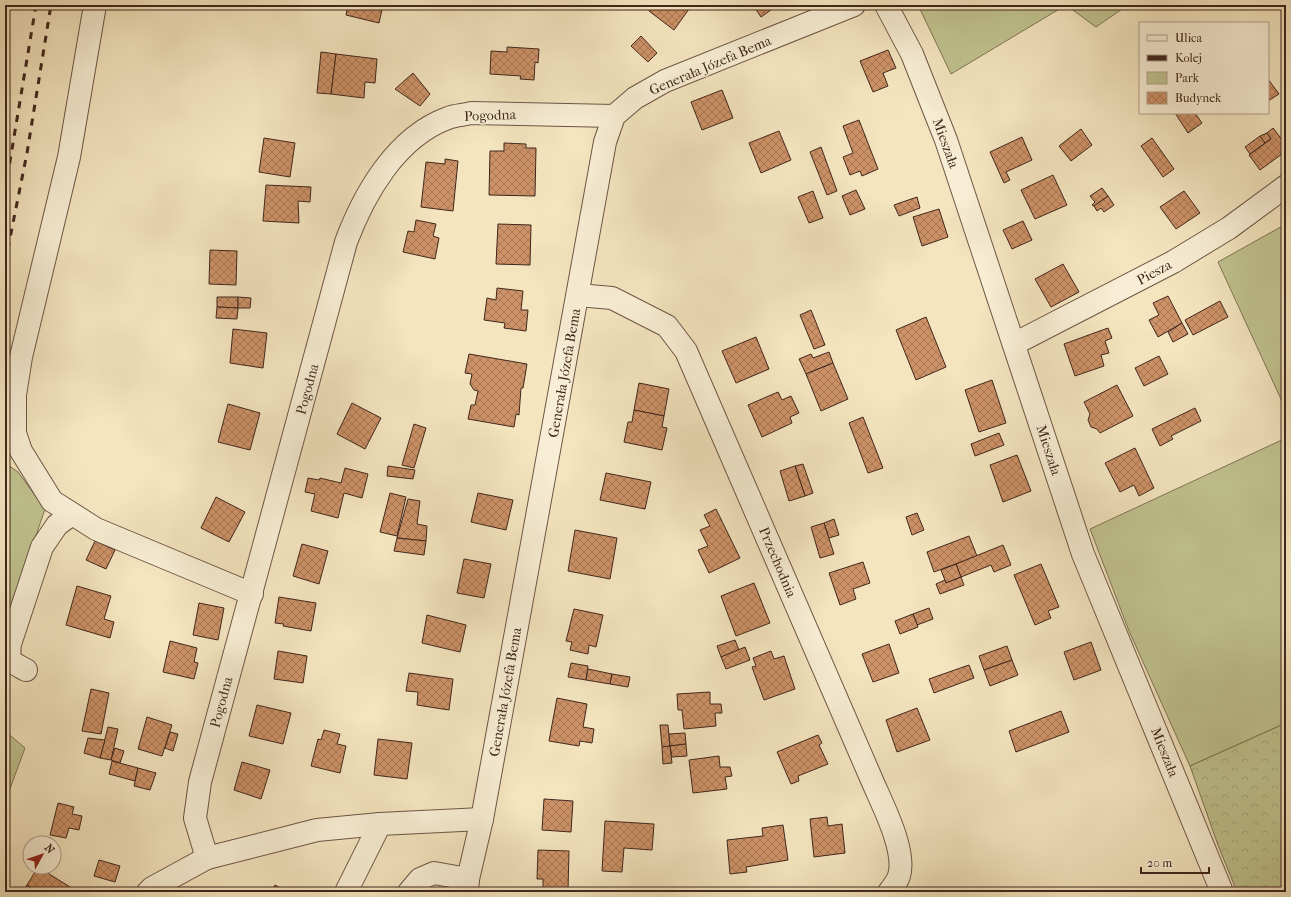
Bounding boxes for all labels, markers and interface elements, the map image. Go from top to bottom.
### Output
legend [1139,22,1269,114]
text: Ulica [1175,31,1202,45]
street label: Generała Józefa Bema [647,32,774,99]
text: Kolej [1175,51,1202,65]
text: Park [1175,71,1200,85]
text: Budynek [1175,91,1222,105]
street label: Pogodna [464,106,517,125]
street label: Mieszała [929,116,963,171]
street label: Piesza [1134,256,1175,289]
street label: Generała Józefa Bema [545,307,584,439]
street label: Pogodna [293,361,323,416]
street label: Mieszała [1032,423,1065,478]
street label: Przechodnia [755,524,800,600]
street label: Generała Józefa Bema [486,626,525,758]
street label: Pogodna [207,674,237,729]
street label: Mieszała [1147,725,1182,780]
north arrow [22,835,62,875]
text: N [42,842,57,857]
scale bar [1141,849,1209,875]
text: 20 m [1147,856,1172,870]

